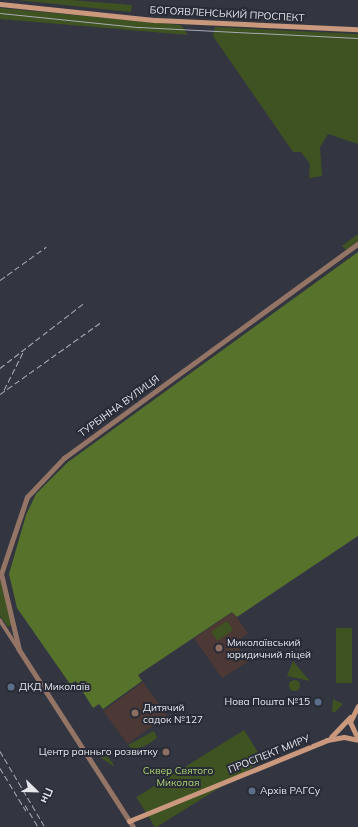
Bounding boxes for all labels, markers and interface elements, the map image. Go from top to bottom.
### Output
street label: БОГОЯВЛЕНСЬКИЙ ПРОСПЕКТ [149,4,305,24]
street label: ТУРБІННА ВУЛИЦЯ [76,373,162,439]
place label: Миколаївський юридичний ліцей [227,636,311,660]
marker: Миколаївський юридичний ліцей [214,643,224,653]
place label: ДКД Миколаїв [19,681,90,693]
marker: ДКД Миколаїв [6,682,16,692]
place label: Нова Пошта №15 [224,696,310,708]
marker: Нова Пошта №15 [313,697,323,707]
place label: Дитячий садок №127 [143,701,203,724]
marker: Дитячий садок №127 [130,708,140,718]
street label: ПРОСПЕКТ МИРУ [227,732,311,776]
place label: Центр ранньго розвитку [39,746,158,758]
marker: Центр ранньго розвитку [161,747,171,757]
park label: Сквер Святого Миколая [143,764,213,788]
north arrow [16,771,56,811]
place label: Архів РАГСу [260,785,320,797]
text: Пн [38,786,56,805]
marker: Архів РАГСу [247,786,257,796]

